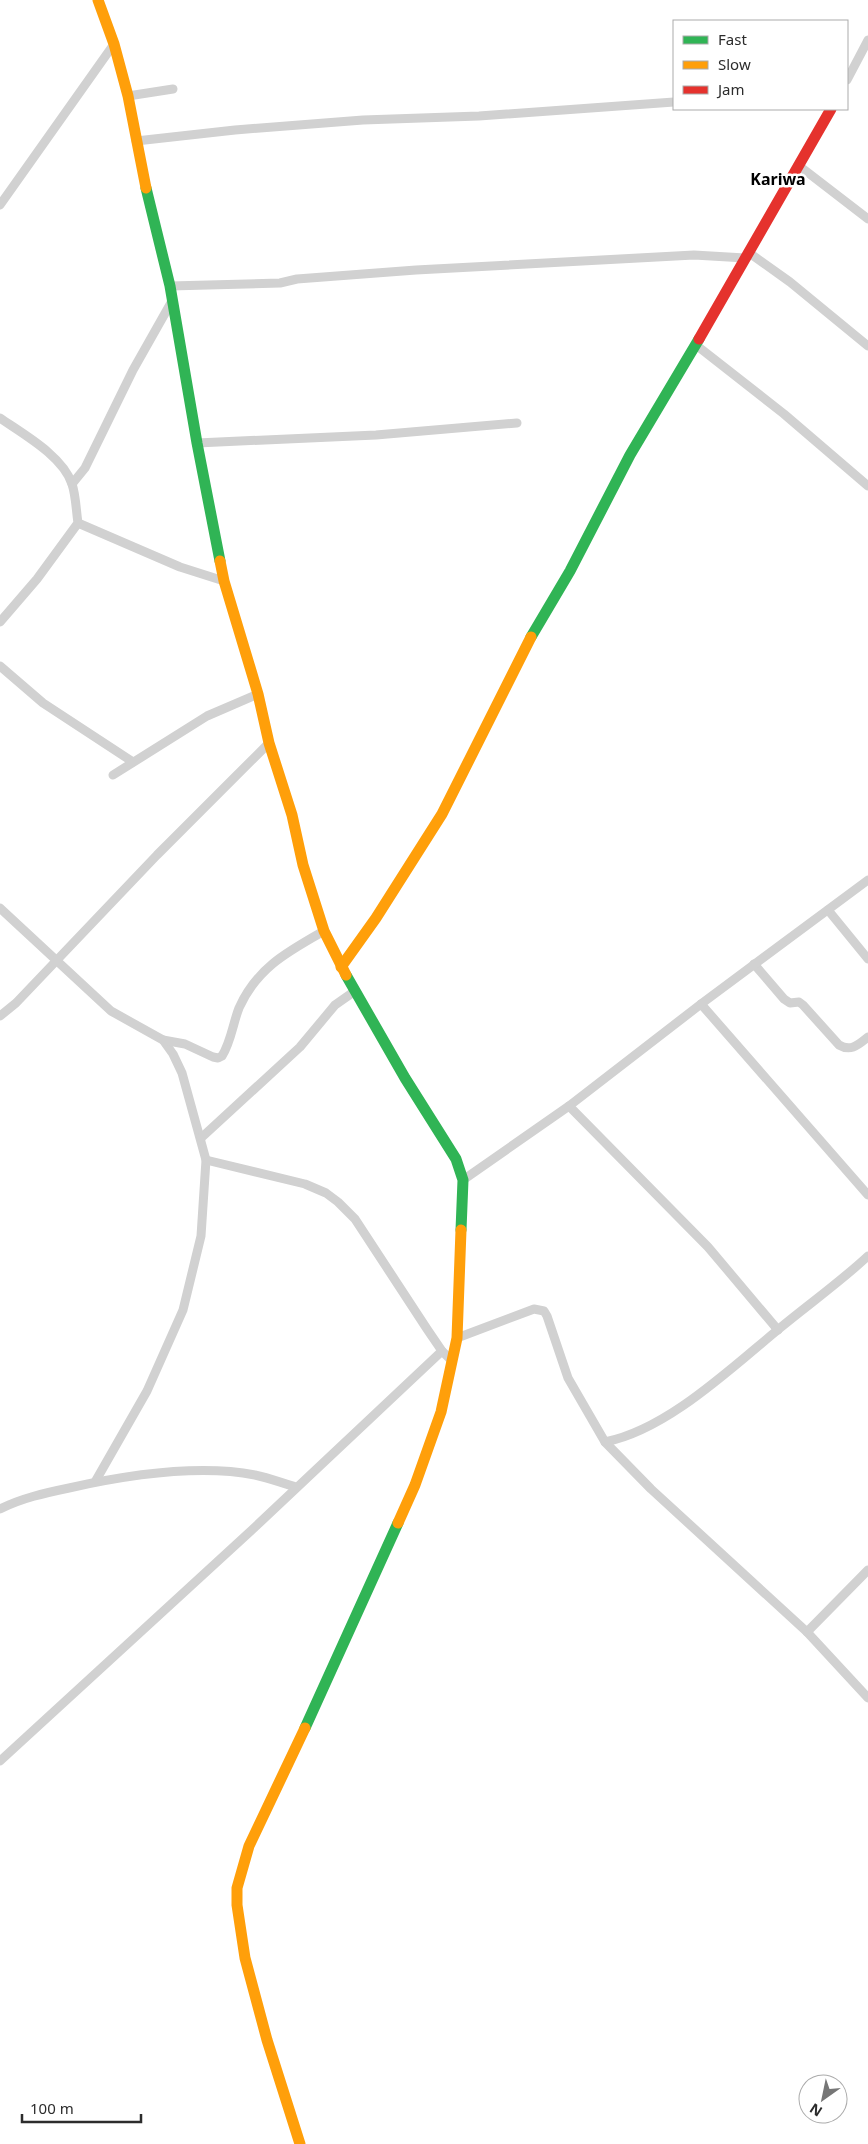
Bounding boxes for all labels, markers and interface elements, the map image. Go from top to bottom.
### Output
legend [673,20,848,110]
text: Fast [718,29,747,49]
text: Slow [718,54,751,74]
text: Jam [716,79,745,99]
district label: Kariwa [750,168,806,190]
north arrow [798,2074,848,2124]
scale bar [22,2092,141,2124]
text: 100 m [30,2098,74,2118]
text: N [806,2099,826,2121]

